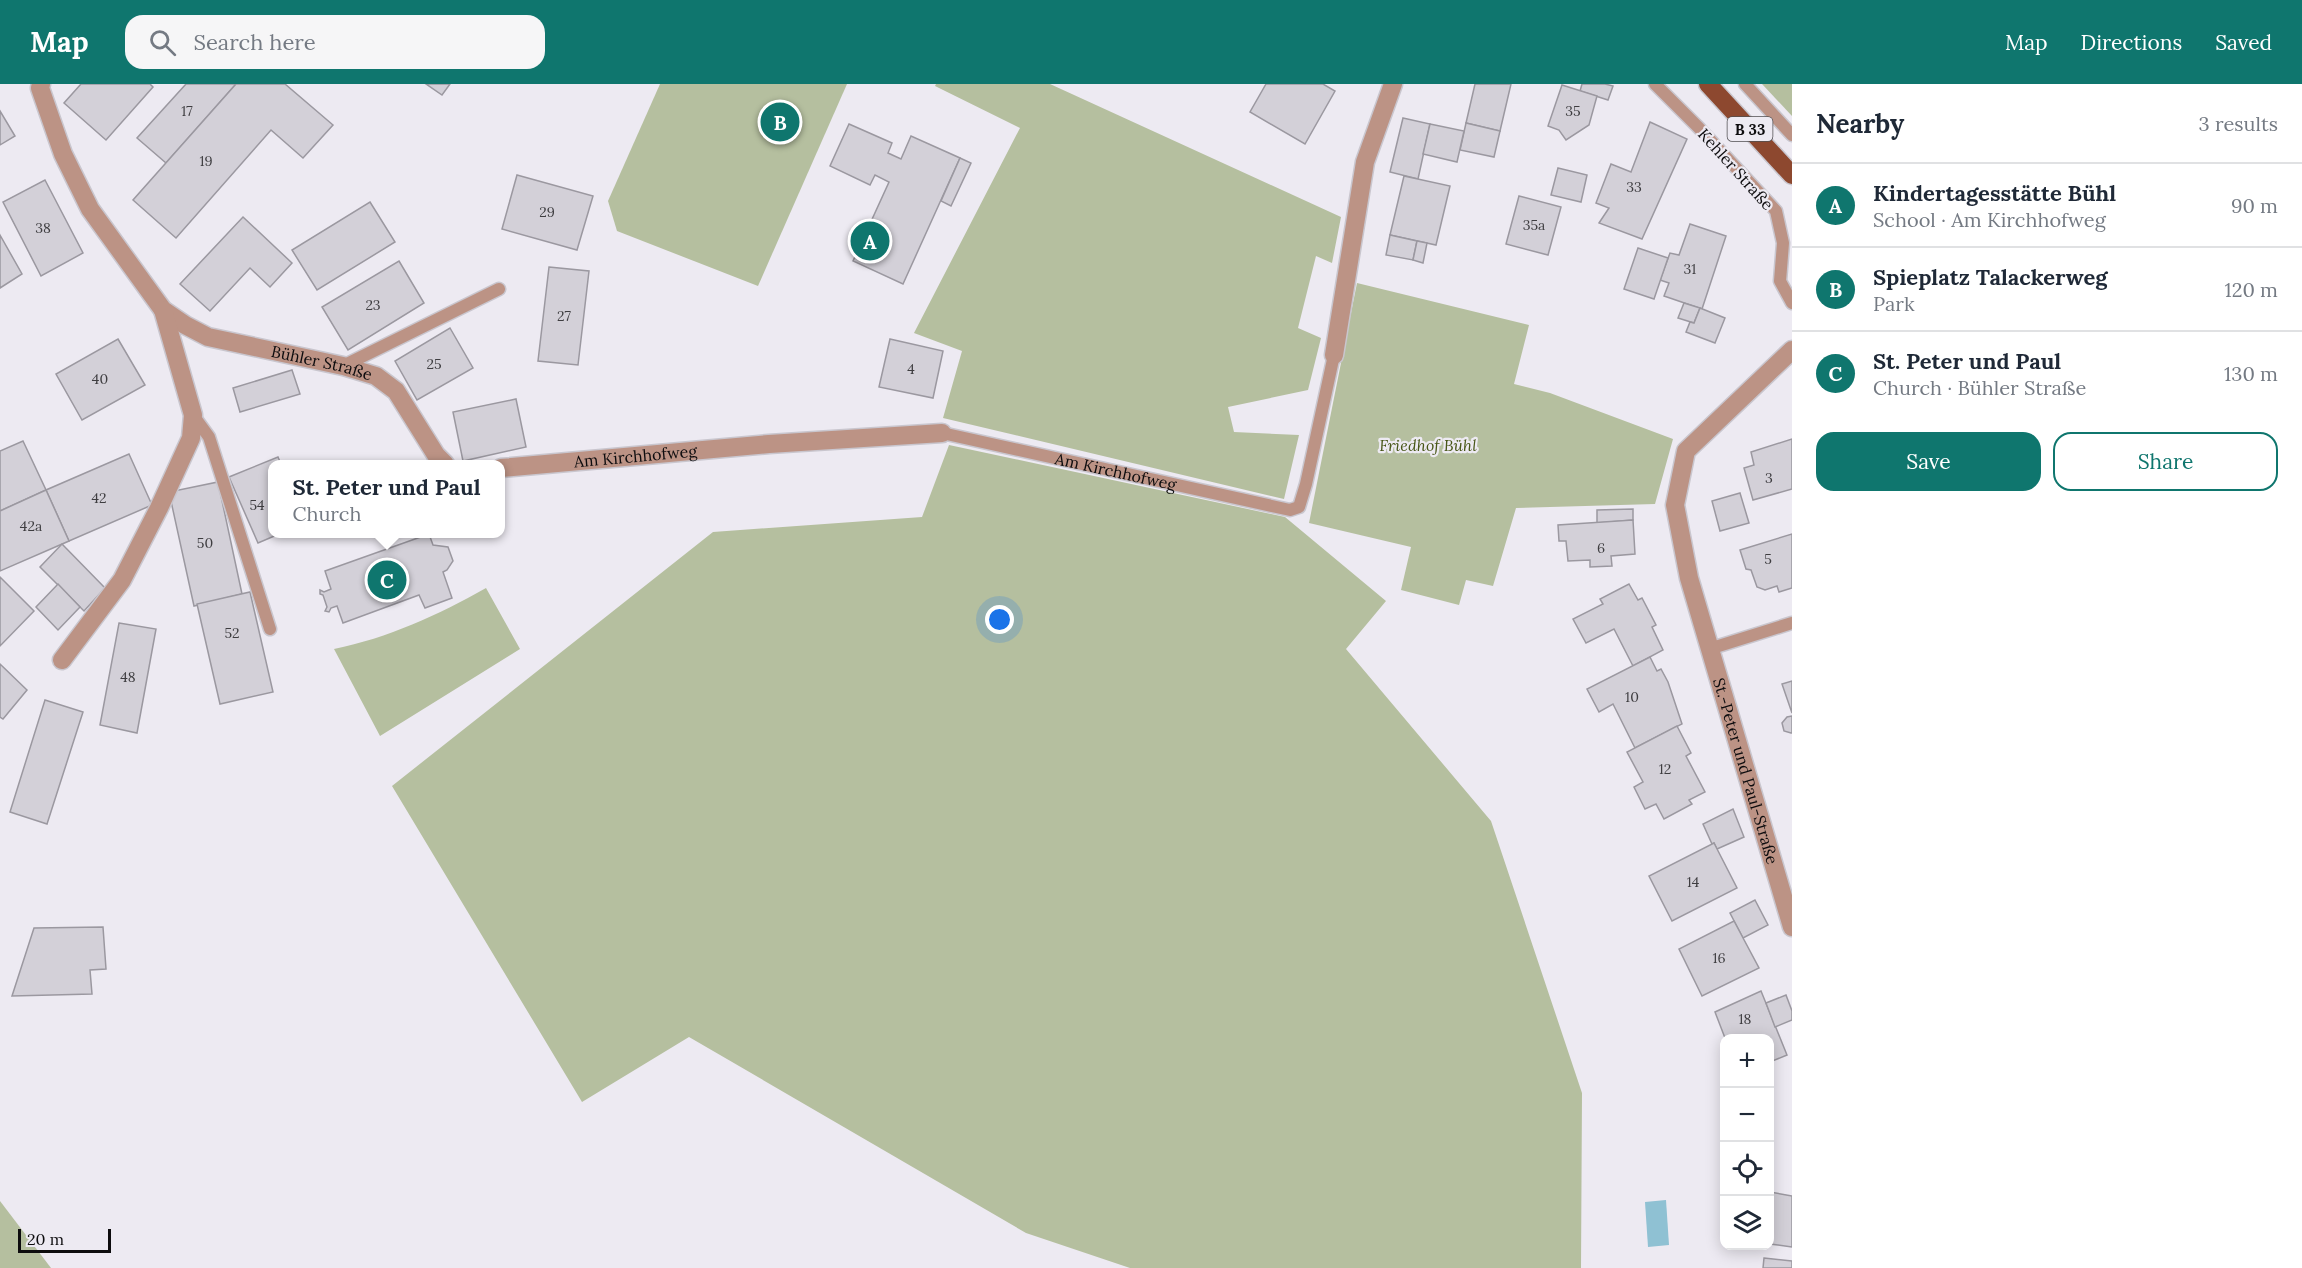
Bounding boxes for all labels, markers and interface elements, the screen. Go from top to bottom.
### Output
search box [125,15,545,69]
text: Map [30,24,89,60]
icon: search [146,26,179,59]
text: Search here [194,28,316,56]
text: Map [2005,29,2048,56]
text: Directions [2081,29,2182,56]
text: Saved [2215,29,2272,56]
pin: B [760,99,800,144]
house number: 17 [181,102,193,120]
house number: 35 [1565,102,1581,120]
text: Nearby [1816,107,1904,140]
text: 3 results [2199,111,2278,136]
road number: B 33 [1728,117,1772,141]
street label: Kehler Straße [1694,124,1778,214]
house number: 19 [199,152,213,170]
house number: 33 [1626,178,1642,196]
text: Kindertagesstätte Bühl [1873,179,2116,207]
text: A [1829,193,1842,218]
text: 90 m [2231,193,2278,218]
house number: 29 [539,203,555,221]
text: School · Am Kirchhofweg [1873,207,2106,232]
house number: 35a [1523,216,1545,234]
pin: A [850,218,890,264]
house number: 38 [35,219,51,237]
house number: 31 [1684,260,1696,278]
text: Spieplatz Talackerweg [1873,263,2108,291]
text: B [1829,277,1842,302]
text: 120 m [2224,277,2278,302]
text: Park [1873,291,1915,316]
house number: 23 [365,296,381,314]
house number: 27 [557,307,572,325]
street label: Bühler Straße [269,341,375,384]
text: St. Peter und Paul [1873,347,2061,375]
house number: 25 [426,355,442,373]
house number: 4 [907,360,915,378]
text: C [1829,361,1842,386]
text: 130 m [2224,361,2278,386]
house number: 40 [92,370,108,388]
text: Church · Bühler Straße [1873,375,2086,400]
button: Save [1816,432,2041,491]
button: Share [2053,432,2278,491]
park label: Friedhof Bühl [1379,435,1477,455]
street label: Am Kirchhofweg [572,440,699,472]
street label: Am Kirchhofweg [1052,448,1179,495]
popup [268,460,505,538]
house number: 3 [1765,469,1773,487]
text: St. Peter und Paul [292,473,481,501]
house number: 42 [91,489,107,507]
house number: 54 [249,496,265,514]
text: Church [292,501,361,526]
house number: 42a [20,517,42,535]
house number: 50 [197,534,213,552]
house number: 6 [1597,539,1605,557]
house number: 5 [1764,550,1772,568]
pin: C [368,558,406,602]
your location [985,605,1014,634]
house number: 52 [224,624,240,642]
house number: 48 [120,668,136,686]
street label: St.-Peter und Paul-Straße [1709,675,1783,867]
house number: 10 [1625,688,1639,706]
house number: 12 [1659,760,1671,778]
house number: 14 [1687,873,1700,891]
house number: 16 [1712,949,1726,967]
house number: 18 [1739,1010,1752,1028]
map controls [1720,1034,1774,1250]
button: + [1720,1034,1774,1088]
button: − [1720,1088,1774,1142]
button: locate [1720,1142,1774,1196]
button: layers [1720,1196,1774,1250]
scale bar [18,1226,111,1254]
text: 20 m [27,1229,64,1249]

